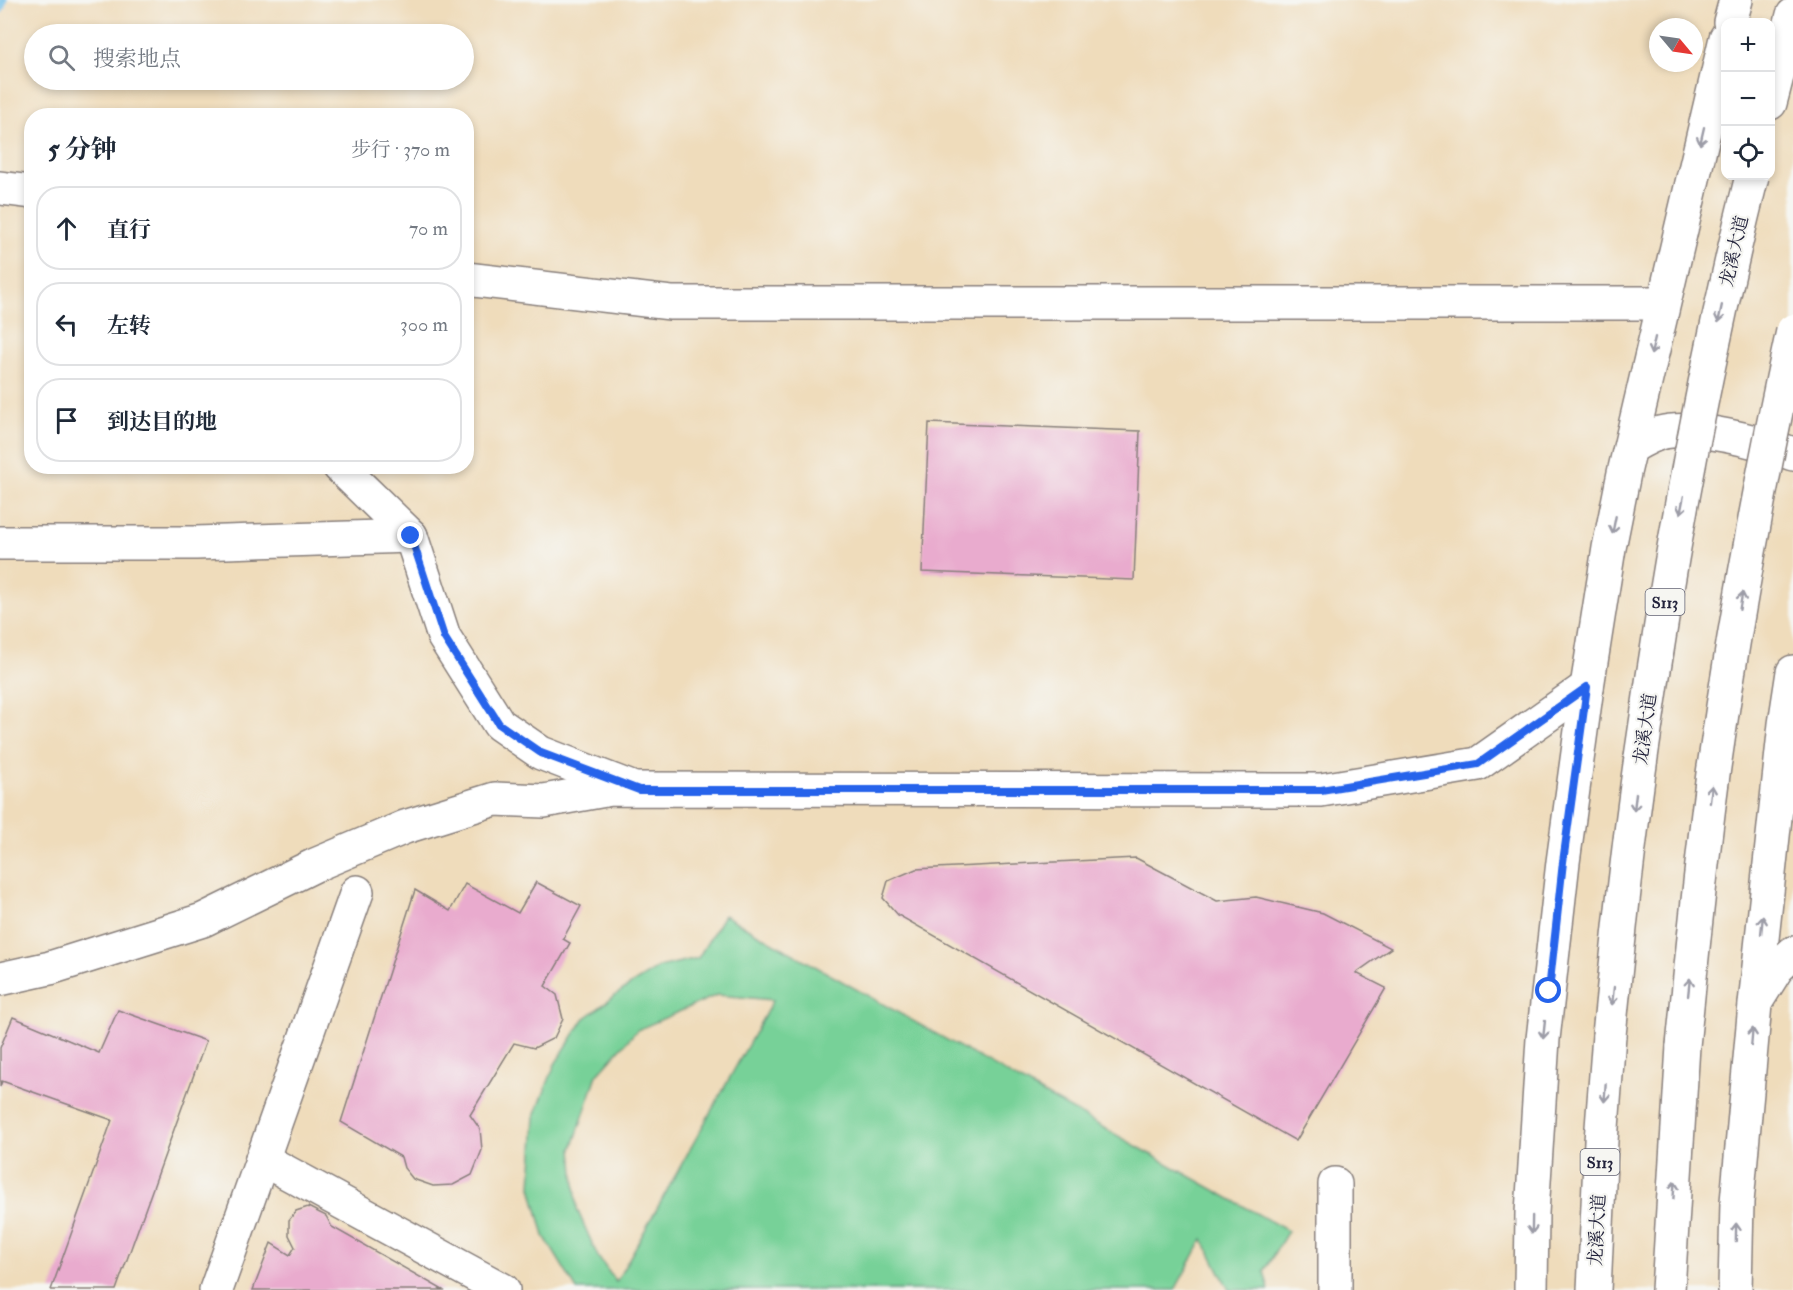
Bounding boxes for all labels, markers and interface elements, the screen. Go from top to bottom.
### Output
north arrow [1649,18,1703,72]
map controls [1721,18,1775,180]
button: + [1721,18,1775,72]
search box [24,24,474,90]
icon: search [45,41,78,74]
text: 搜索地点 [93,45,181,73]
button: − [1721,72,1775,126]
one-way arrow [1696,126,1708,145]
button: locate [1721,126,1775,180]
text: 5 分钟 [48,134,117,166]
text: 步行 · 370 m [351,137,450,162]
icon: ahead [50,212,83,245]
street label: 龙溪大道 [1715,213,1754,289]
text: 直行 [107,216,151,244]
text: 70 m [409,216,448,241]
one-way arrow [1714,304,1725,324]
icon: left [50,308,83,341]
text: 左转 [107,312,151,340]
text: 300 m [400,312,448,337]
one-way arrow [1646,336,1658,355]
icon: arrive [50,404,83,437]
text: 到达目的地 [107,408,217,436]
one-way arrow [1676,495,1687,515]
one-way arrow [1608,515,1619,534]
route end [397,522,423,548]
road number: S113 [1646,589,1684,615]
one-way arrow [1736,592,1747,611]
street label: 龙溪大道 [1629,692,1662,766]
one-way arrow [1706,784,1717,804]
one-way arrow [1630,791,1641,811]
one-way arrow [1757,916,1768,936]
route start [1535,977,1561,1003]
one-way arrow [1684,978,1695,998]
one-way arrow [1607,985,1618,1005]
one-way arrow [1538,1020,1549,1040]
one-way arrow [1747,1028,1758,1048]
one-way arrow [1599,1083,1610,1103]
road number: S113 [1580,1149,1620,1175]
one-way arrow [1668,1180,1679,1200]
street label: 龙溪大道 [1584,1193,1611,1267]
one-way arrow [1526,1214,1538,1234]
one-way arrow [1731,1222,1742,1242]

